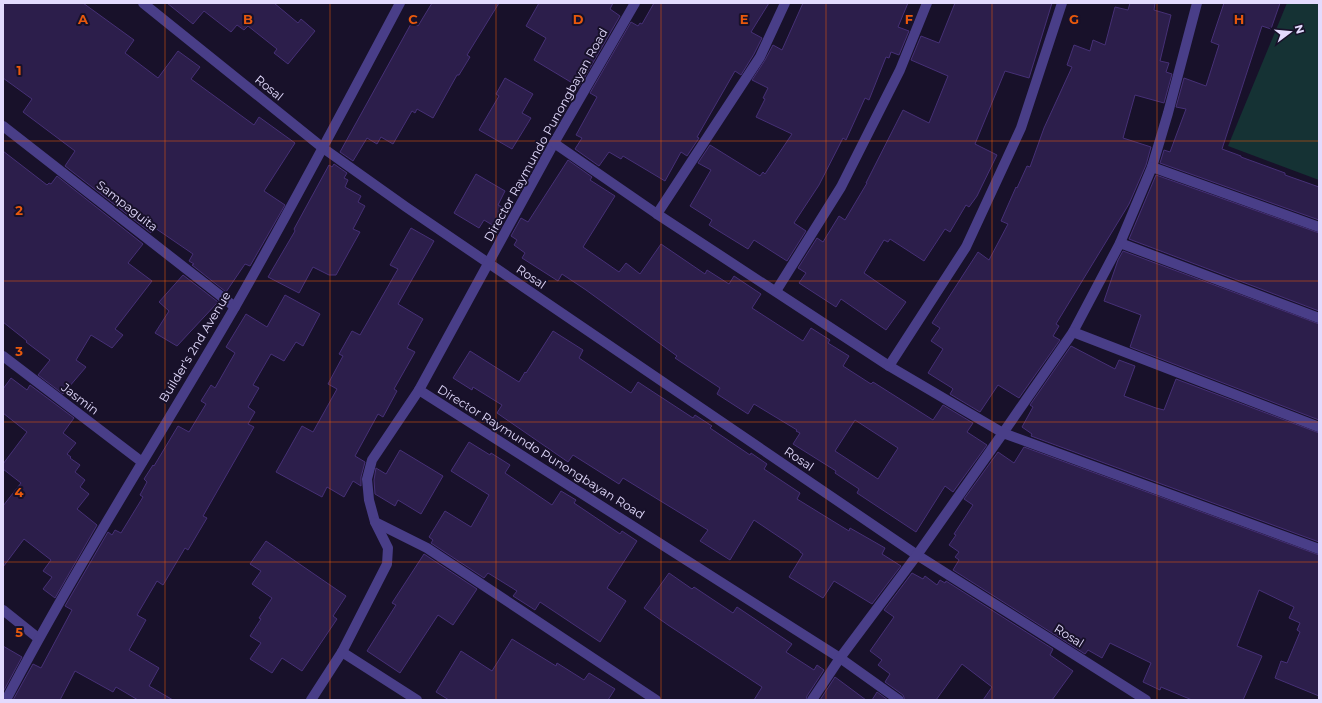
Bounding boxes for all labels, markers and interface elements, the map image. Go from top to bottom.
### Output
text: A [77,11,89,27]
text: B [243,11,253,27]
text: C [408,11,418,27]
text: D [573,11,584,27]
text: E [740,11,749,27]
text: F [905,11,913,27]
text: G [1069,11,1079,27]
text: H [1234,11,1244,27]
north arrow [1270,12,1310,52]
text: N [1292,23,1308,35]
street label: Director Raymundo Punongbayan Road [481,26,611,244]
text: 1 [16,62,22,78]
street label: Rosal [252,72,287,104]
street label: Sampaguita [94,177,161,234]
text: 2 [15,202,23,218]
street label: Rosal [514,261,549,292]
street label: Builder's 2nd Avenue [156,289,234,405]
text: 3 [14,343,23,359]
street label: Jasmin [58,379,102,418]
street label: Director Raymundo Punongbayan Road [435,381,648,522]
street label: Rosal [782,443,817,474]
text: 4 [15,484,24,500]
street label: Rosal [1052,621,1087,651]
text: 5 [15,624,23,640]

